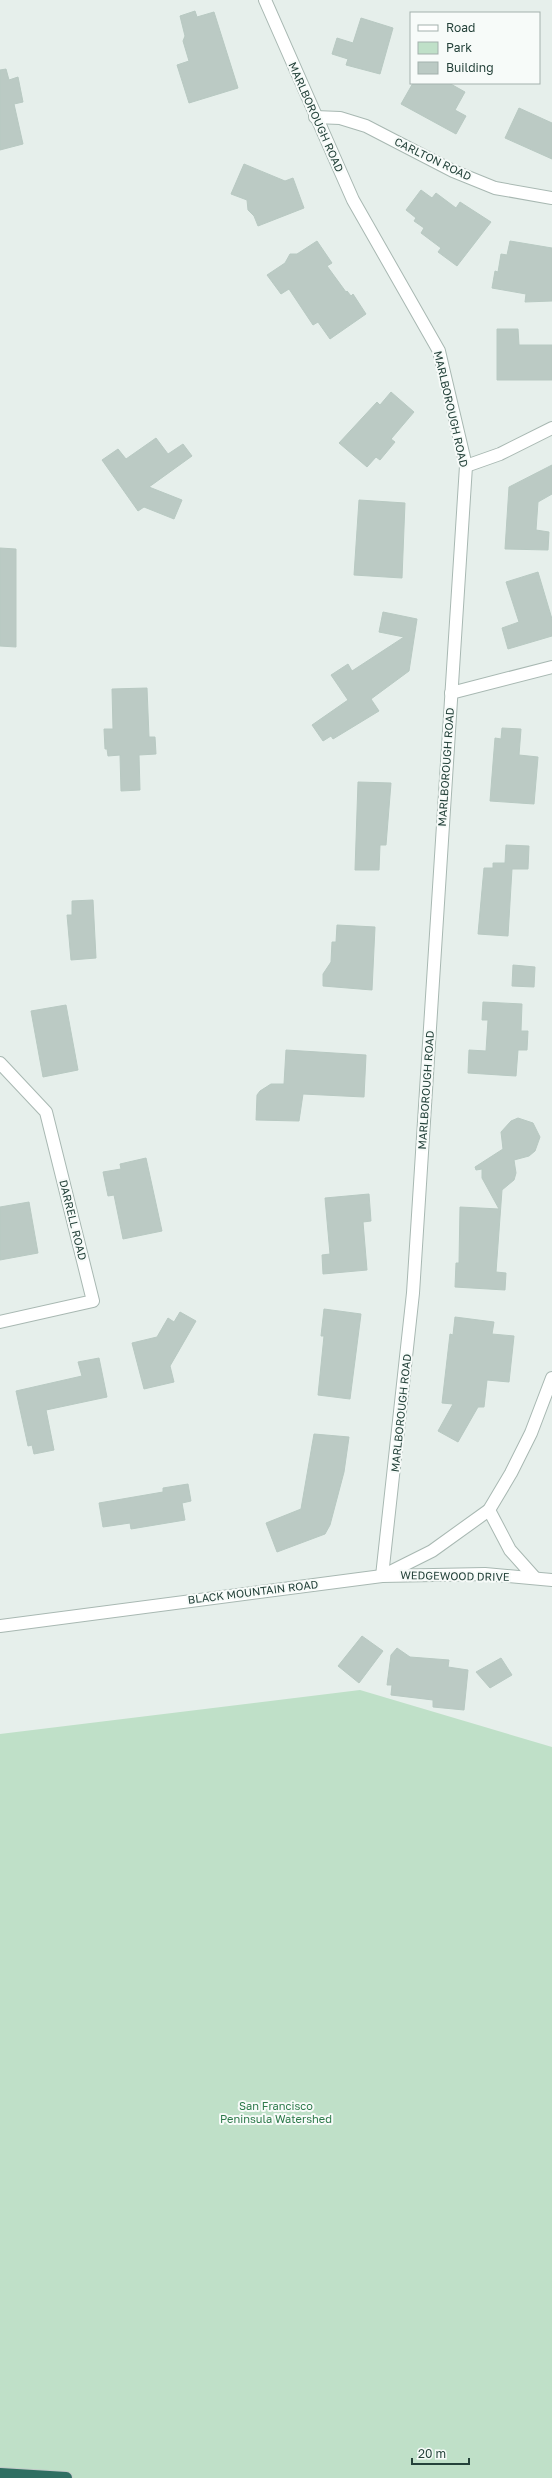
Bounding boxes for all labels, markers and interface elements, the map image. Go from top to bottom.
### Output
legend [410,12,540,84]
text: Road [446,20,475,35]
text: Park [446,40,472,55]
street label: MARLBOROUGH ROAD [286,60,347,174]
text: Building [446,60,494,75]
street label: CARLTON ROAD [393,134,474,183]
street label: MARLBOROUGH ROAD [432,349,471,469]
street label: MARLBOROUGH ROAD [435,707,456,827]
street label: MARLBOROUGH ROAD [415,1030,436,1150]
street label: DARRELL ROAD [57,1178,90,1262]
street label: MARLBOROUGH ROAD [388,1353,413,1473]
street label: WEDGEWOOD DRIVE [400,1568,510,1583]
street label: BLACK MOUNTAIN ROAD [187,1577,319,1606]
park label: San Francisco Peninsula Watershed [220,2099,332,2125]
scale bar [412,2440,469,2466]
text: 20 m [418,2446,446,2461]

